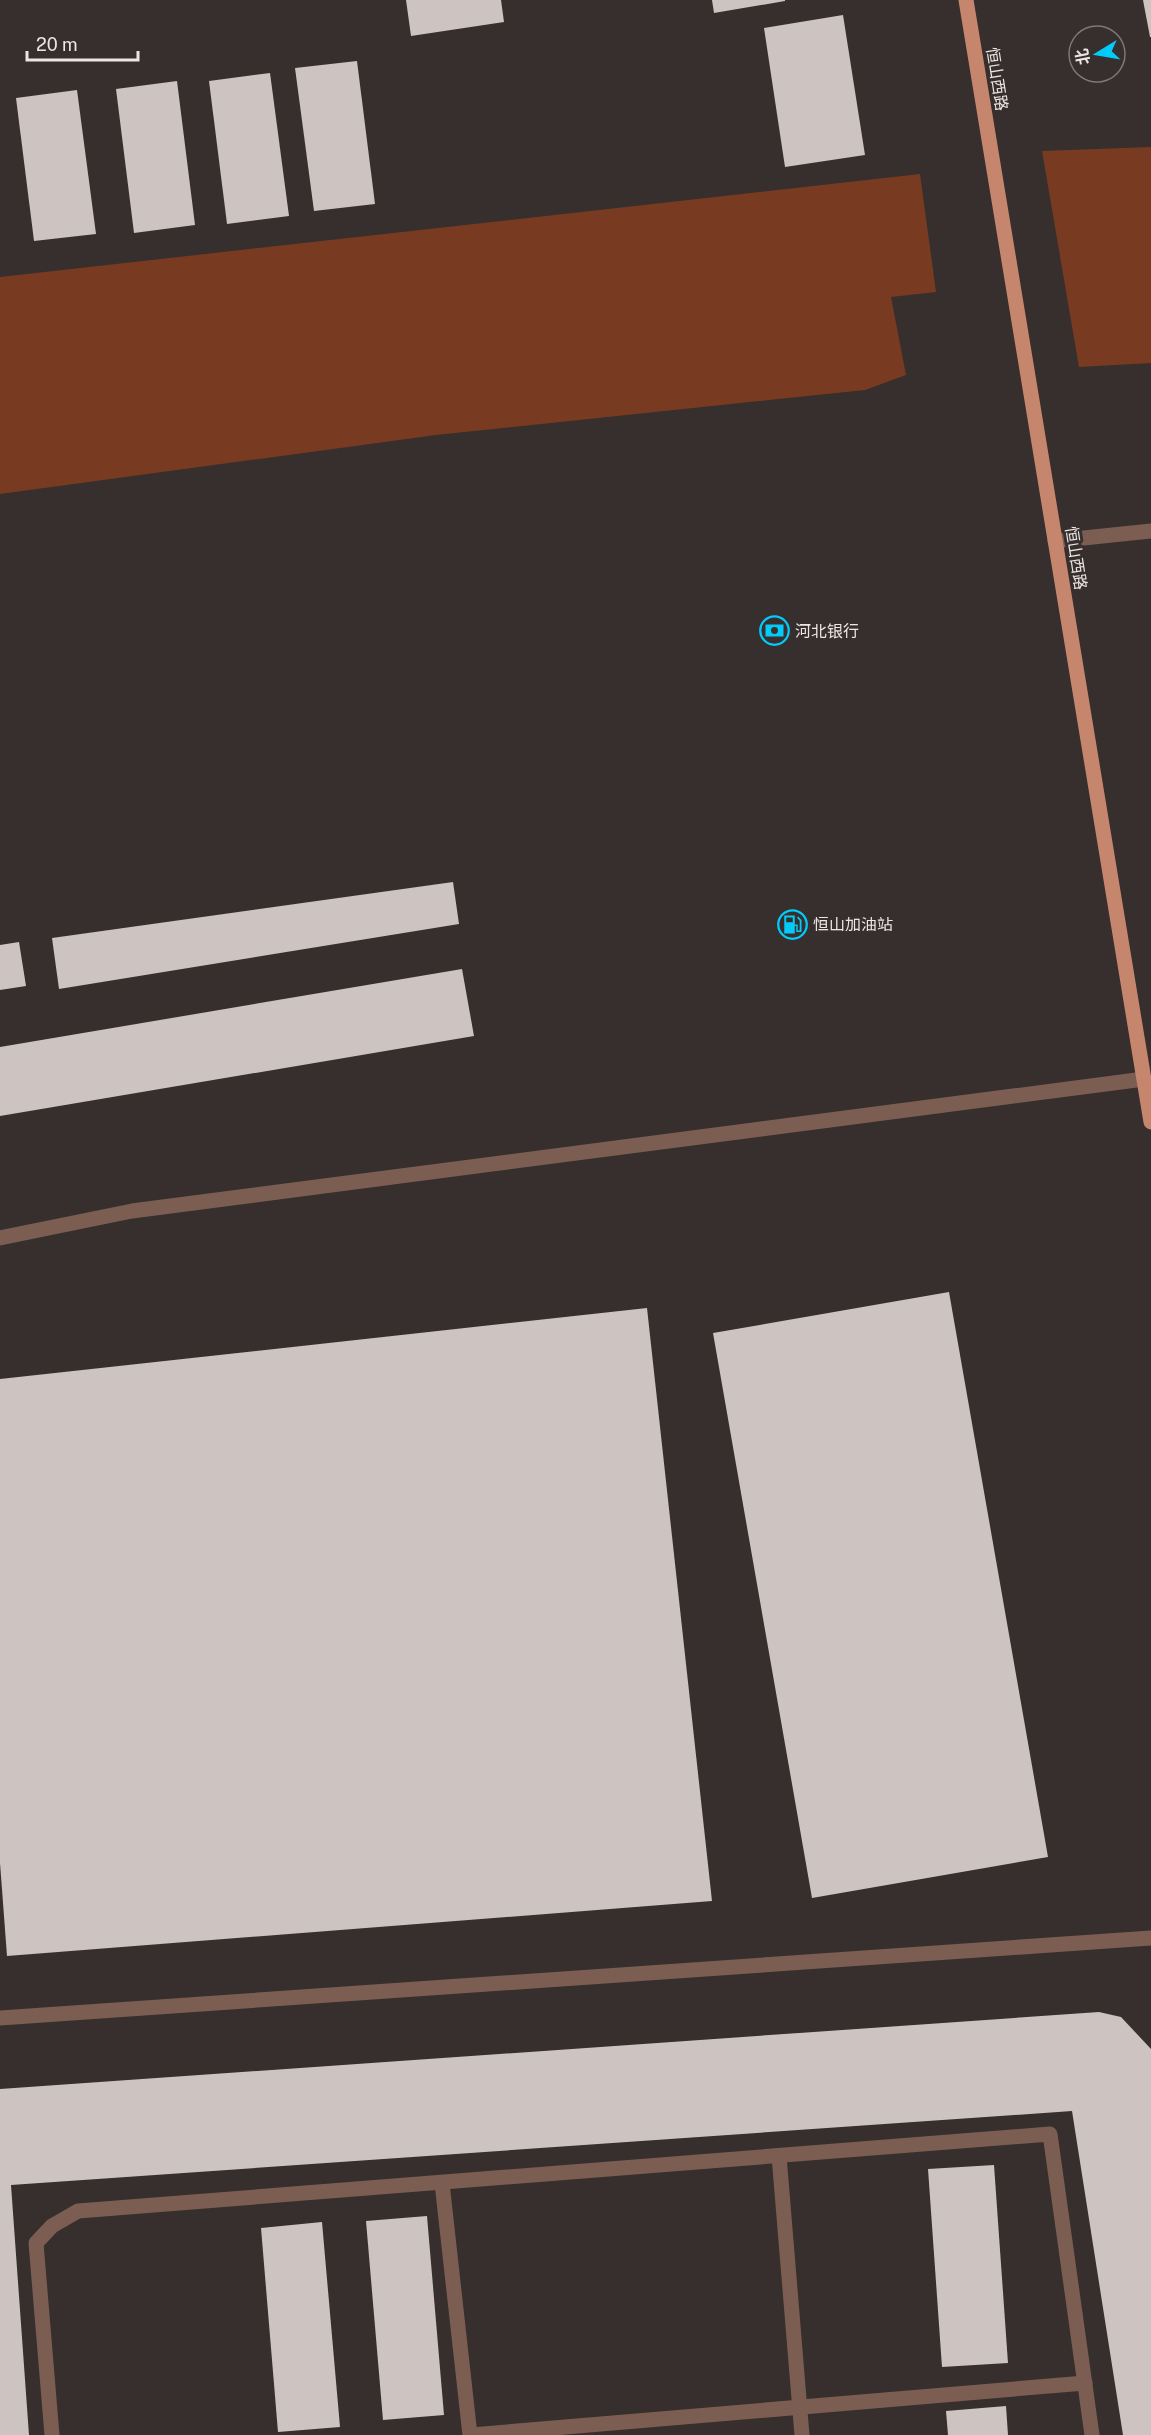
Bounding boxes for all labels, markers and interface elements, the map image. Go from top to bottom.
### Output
scale bar [27,24,138,62]
north arrow [1067,24,1127,84]
text: 20 m [36,34,78,55]
street label: 恒山西路 [983,46,1011,112]
text: 北 [1072,47,1094,66]
street label: 恒山西路 [1062,525,1090,591]
bank icon: 河北银行 [758,615,790,647]
place label: 河北银行 [795,622,859,641]
fuel station icon: 恒山加油站 [776,908,808,940]
place label: 恒山加油站 [813,915,893,934]

